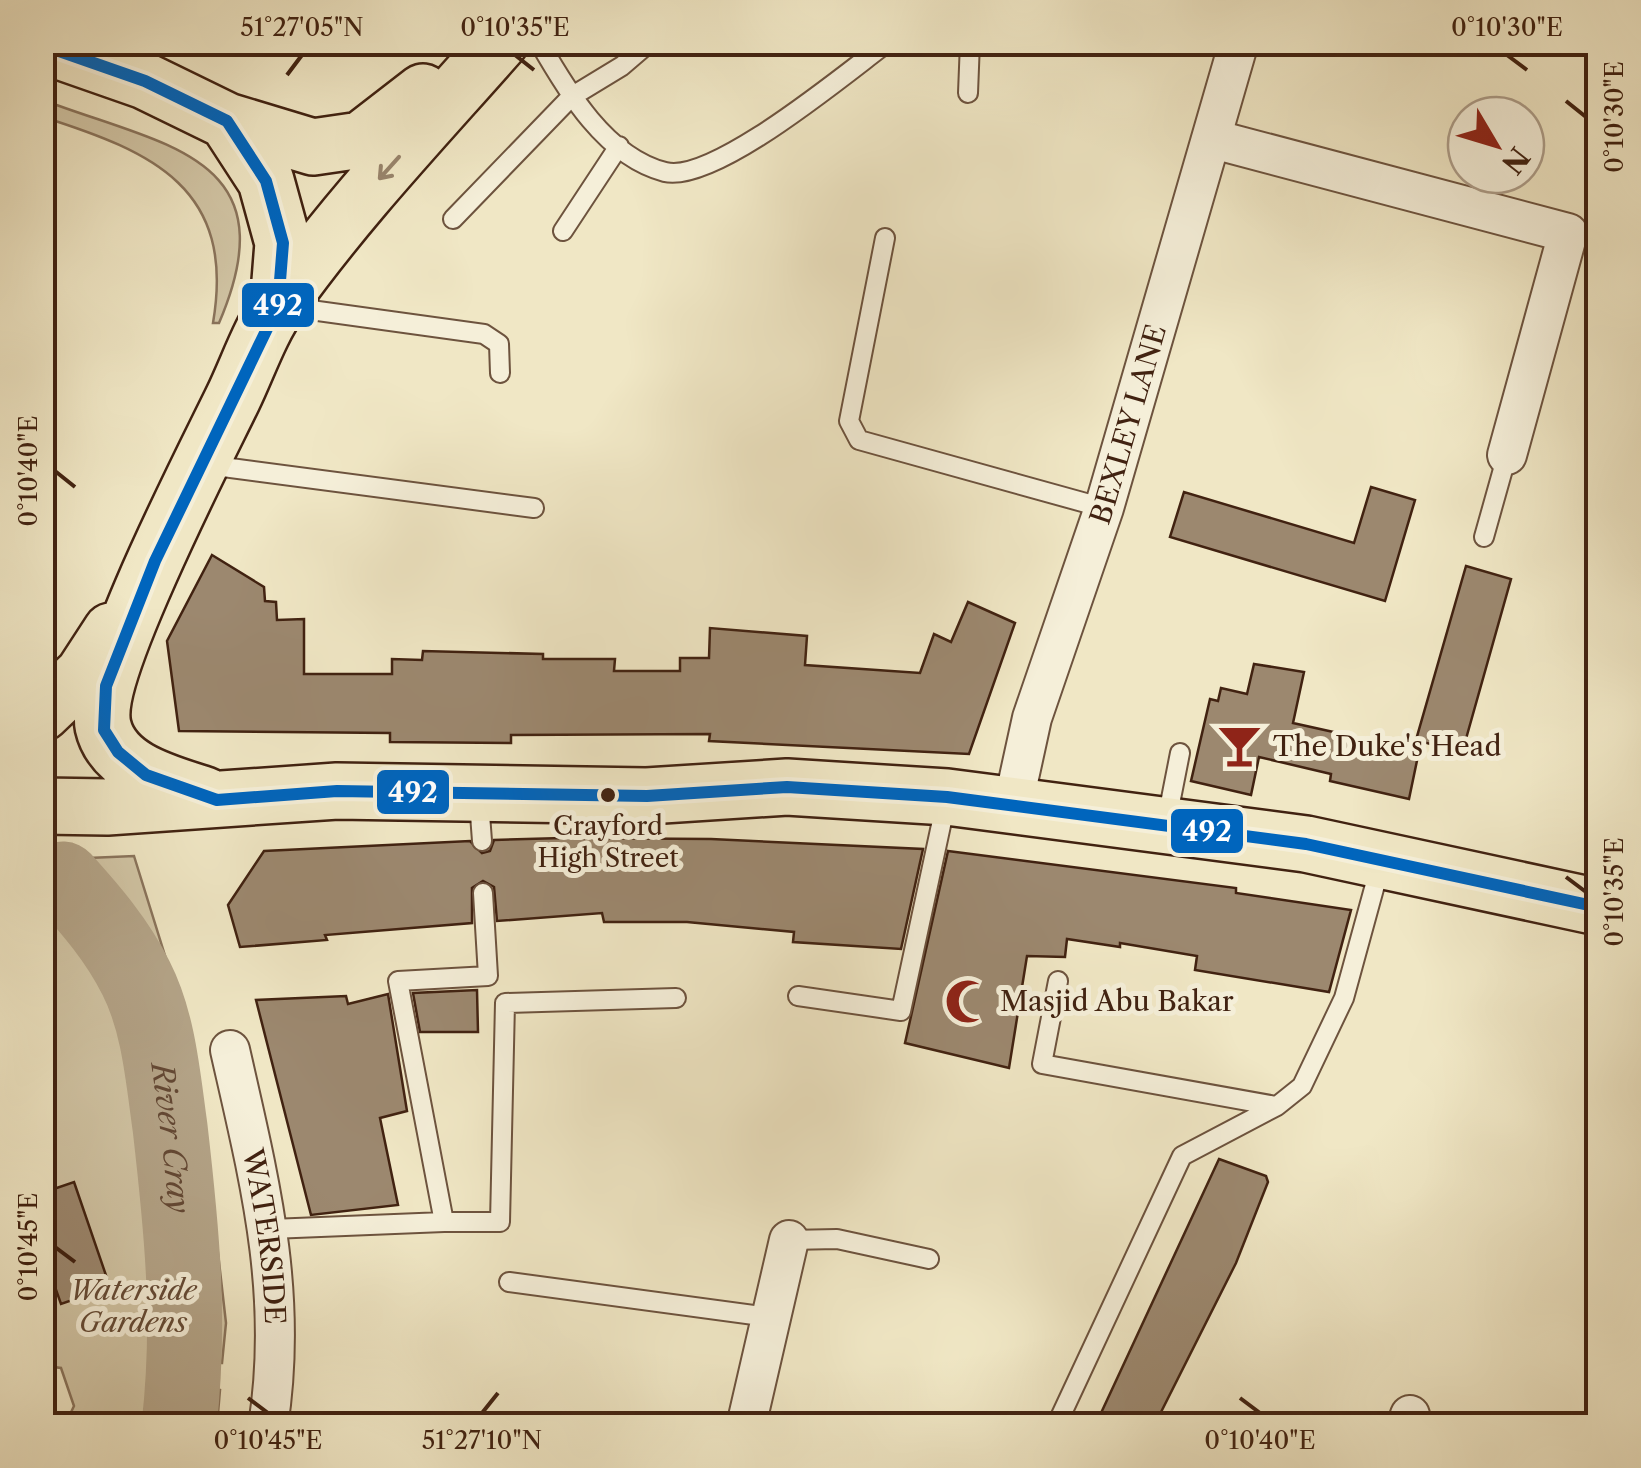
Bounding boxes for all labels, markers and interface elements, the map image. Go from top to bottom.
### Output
text: 51°27'05"N [240,12,364,43]
text: 0°10'35"E [460,12,570,43]
text: 0°10'30"E [1451,12,1563,43]
text: 0°10'30"E [1599,61,1630,173]
north arrow [1446,95,1546,195]
text: N [1495,140,1537,180]
one-way arrow [378,155,401,180]
line badge: 492 [240,281,316,329]
text: 492 [253,288,303,322]
street label: BEXLEY LANE [1083,321,1173,529]
text: 0°10'40"E [13,415,44,527]
bar icon: The Duke's Head [1216,722,1264,770]
place label: The Duke's Head [1273,729,1501,763]
line badge: 492 [375,768,451,816]
text: 492 [388,775,438,809]
marker: Crayford High Street [598,785,618,805]
line badge: 492 [1169,807,1245,855]
place label: Crayford High Street [538,810,679,874]
text: 492 [1182,814,1232,848]
text: 0°10'35"E [1599,837,1630,947]
mosque icon: Masjid Abu Bakar [943,977,991,1025]
place label: Masjid Abu Bakar [1000,984,1234,1018]
water label: River Cray [143,1058,198,1215]
street label: WATERSIDE [235,1145,292,1325]
text: 0°10'45"E [13,1192,44,1302]
park label: Waterside Gardens [69,1273,198,1339]
text: 0°10'45"E [213,1425,323,1456]
text: 51°27'10"N [422,1425,542,1456]
text: 0°10'40"E [1204,1425,1316,1456]

